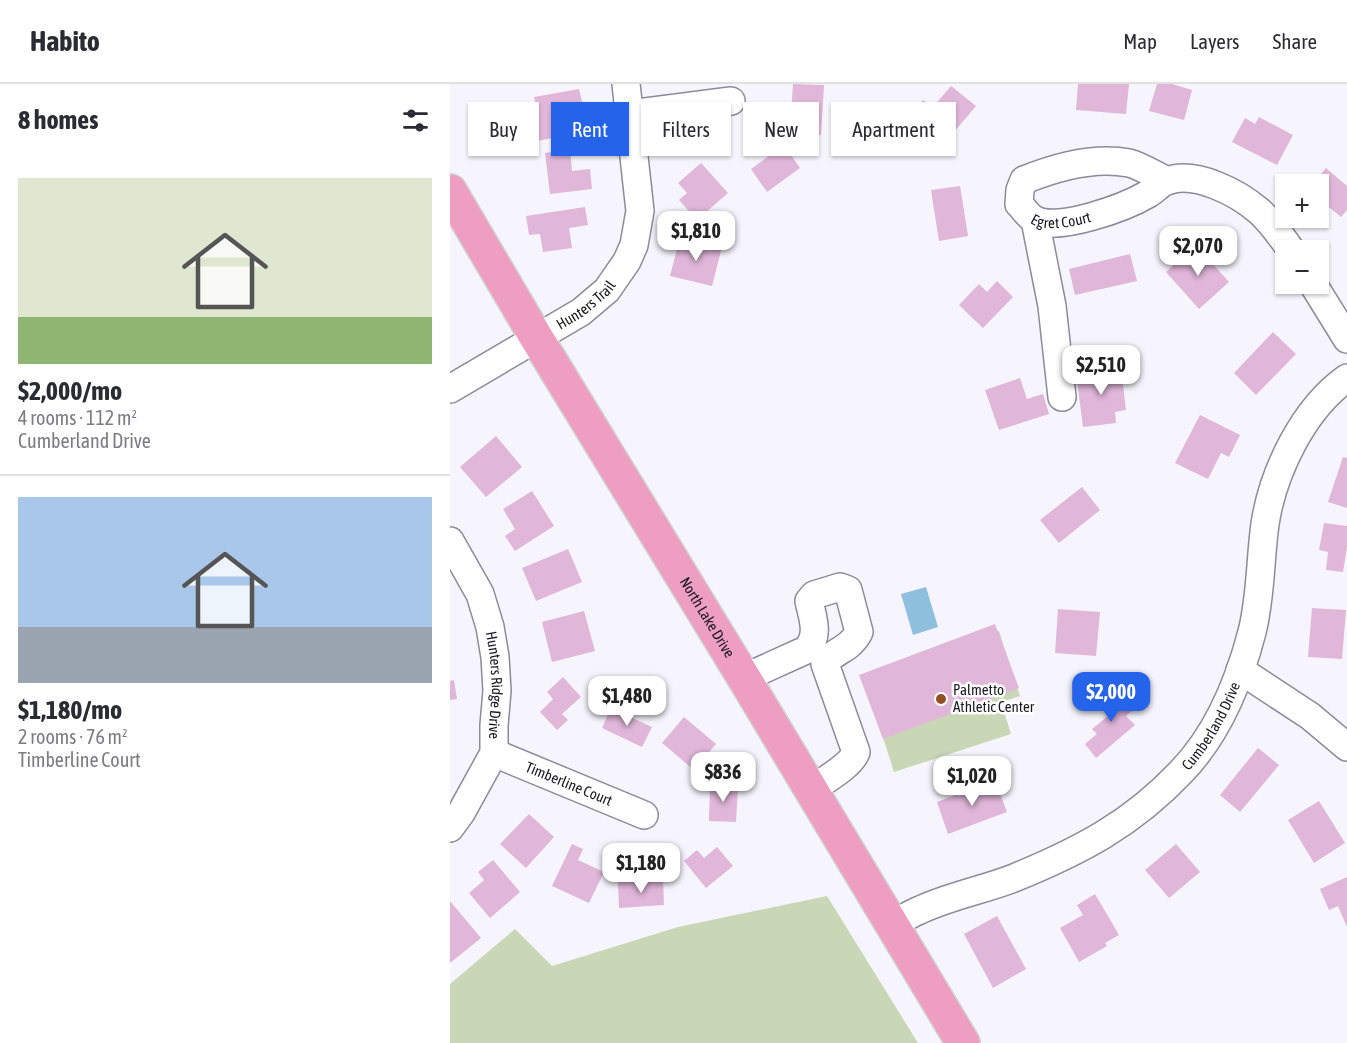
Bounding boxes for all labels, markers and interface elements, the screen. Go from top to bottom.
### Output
text: Habito [30,25,100,57]
text: Map [1123,29,1157,53]
text: Layers [1190,29,1240,53]
text: Share [1273,29,1317,53]
chip: Buy [468,102,539,156]
chip: Rent [551,102,629,156]
chip: Filters [641,102,731,156]
chip: New [743,102,819,156]
chip: Apartment [831,102,956,156]
icon: filters [399,104,432,137]
text: 8 homes [18,105,98,135]
map controls [1275,174,1329,294]
button: + [1275,174,1329,228]
street label: Egret Court [1028,208,1093,231]
pin: $1,810 [647,211,745,262]
icon: home [171,217,279,325]
text: $1,810 [671,219,721,242]
pin: $2,070 [1149,226,1247,277]
text: $2,070 [1173,234,1223,257]
button: − [1275,240,1329,294]
street label: Hunters Trail [553,277,619,333]
pin: $2,510 [1052,345,1150,396]
text: $2,510 [1076,353,1126,376]
text: $2,000/mo [18,376,122,406]
text: 4 rooms · 112 m² [18,406,137,429]
text: Cumberland Drive [18,429,151,452]
icon: home [171,536,279,644]
street label: North Lake Drive [677,574,739,661]
street label: Hunters Ridge Drive [483,630,506,739]
pin: $2,000 [1062,672,1160,723]
pin: $1,480 [578,676,676,727]
street label: Cumberland Drive [1178,679,1243,773]
text: $2,000 [1086,680,1136,703]
place label: Palmetto Athletic Center [953,681,1035,715]
text: $1,480 [602,684,652,707]
marker: Palmetto Athletic Center [934,692,948,706]
text: $1,180/mo [18,695,122,725]
text: 2 rooms · 76 m² [18,725,128,748]
text: Timberline Court [18,748,141,771]
pin: $836 [687,752,759,803]
pin: $1,020 [923,756,1021,807]
street label: Timberline Court [523,758,615,809]
text: $836 [705,760,741,783]
text: $1,020 [947,764,997,787]
pin: $1,180 [592,843,690,894]
text: $1,180 [616,851,666,874]

